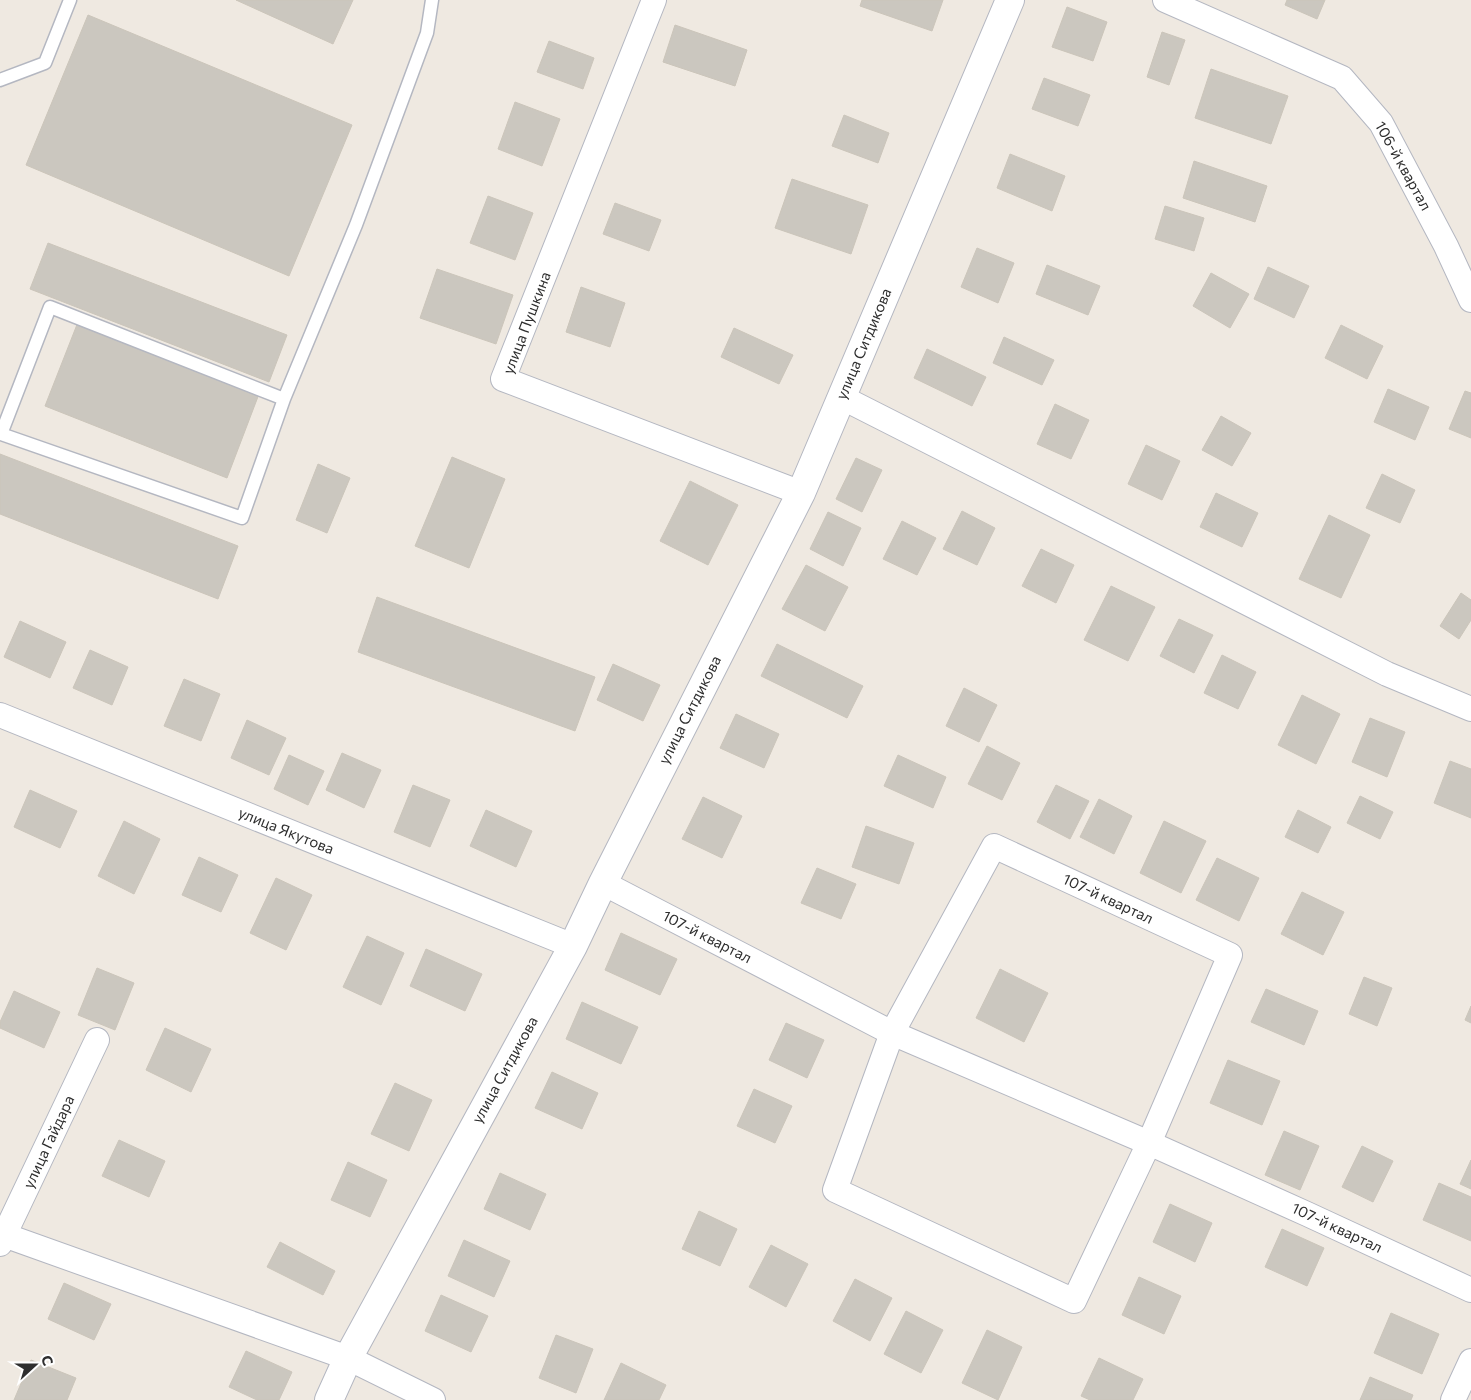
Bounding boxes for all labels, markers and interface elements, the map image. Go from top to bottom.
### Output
street label: 106-й квартал [1372,118,1436,213]
street label: улица Пушкина [498,269,554,376]
street label: улица Ситдикова [831,285,895,402]
street label: улица Ситдикова [654,652,724,767]
street label: улица Якутова [236,803,337,857]
street label: 107-й квартал [1060,869,1157,927]
street label: 107-й квартал [660,906,755,966]
street label: улица Ситдикова [467,1013,541,1126]
street label: улица Гайдара [19,1092,78,1191]
street label: 107-й квартал [1289,1198,1386,1256]
north arrow [10,1340,60,1390]
text: С [38,1353,57,1368]

